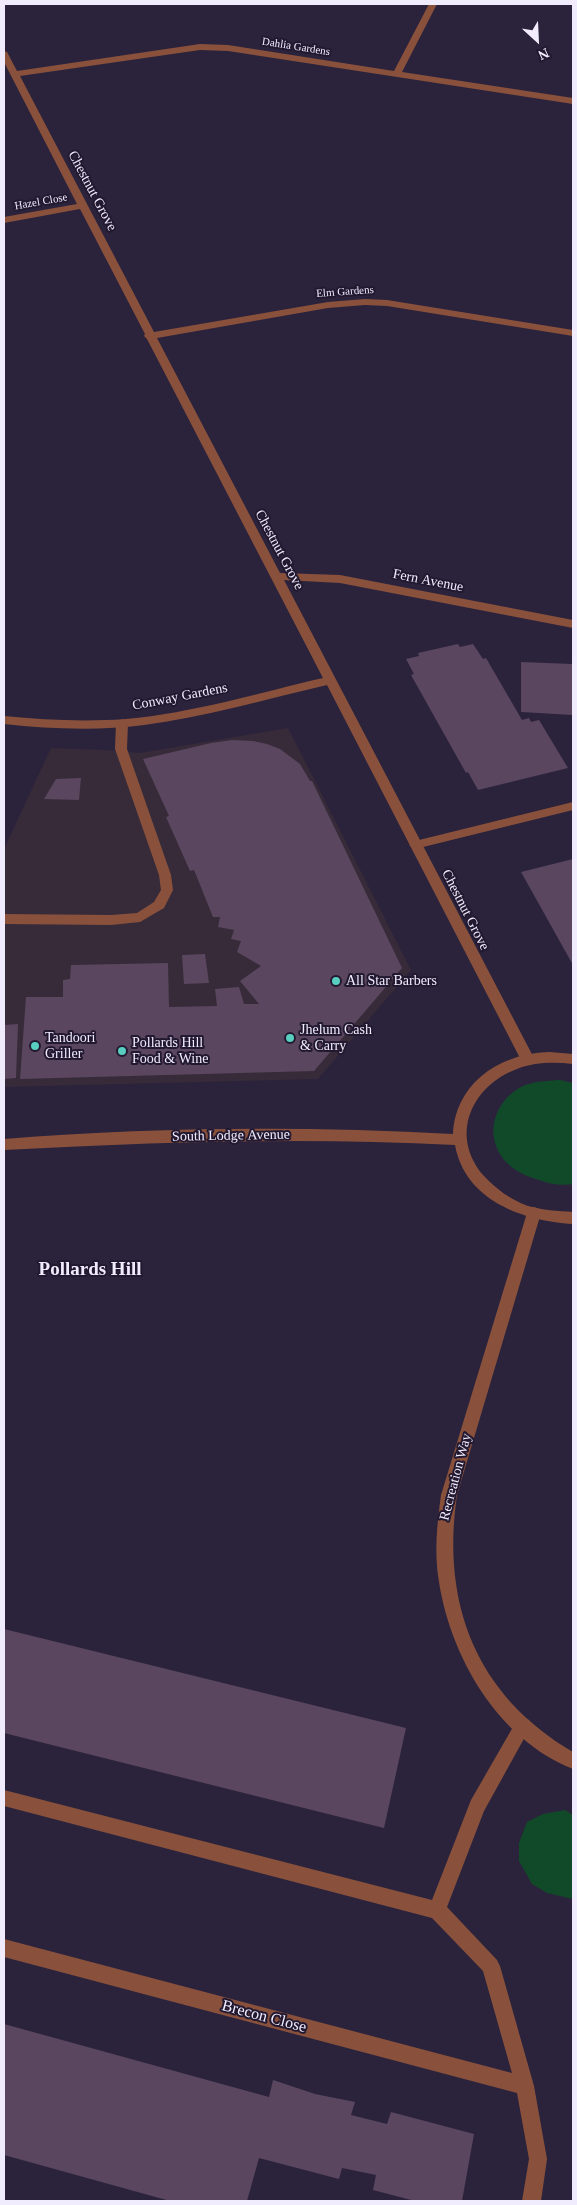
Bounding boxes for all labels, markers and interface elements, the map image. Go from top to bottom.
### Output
north arrow [512,15,562,65]
street label: Dahlia Gardens [261,35,331,59]
text: N [536,45,551,63]
street label: Chestnut Grove [64,148,120,234]
street label: Hazel Close [14,191,68,213]
street label: Elm Gardens [316,283,374,301]
street label: Chestnut Grove [251,507,307,593]
street label: Fern Avenue [391,566,465,596]
street label: Conway Gardens [131,680,229,714]
street label: Chestnut Grove [437,867,493,953]
place label: All Star Barbers [346,973,437,989]
marker: All Star Barbers [330,975,342,987]
place label: Jhelum Cash & Carry [300,1022,372,1054]
place label: Tandoori Griller [45,1030,95,1062]
marker: Jhelum Cash & Carry [284,1032,296,1044]
place label: Pollards Hill Food & Wine [132,1035,208,1068]
marker: Tandoori Griller [29,1040,41,1052]
marker: Pollards Hill Food & Wine [116,1045,128,1057]
street label: South Lodge Avenue [172,1127,290,1145]
district label: Pollards Hill [39,1259,141,1281]
street label: Recreation Way [436,1432,476,1522]
street label: Brecon Close [220,1997,308,2037]

